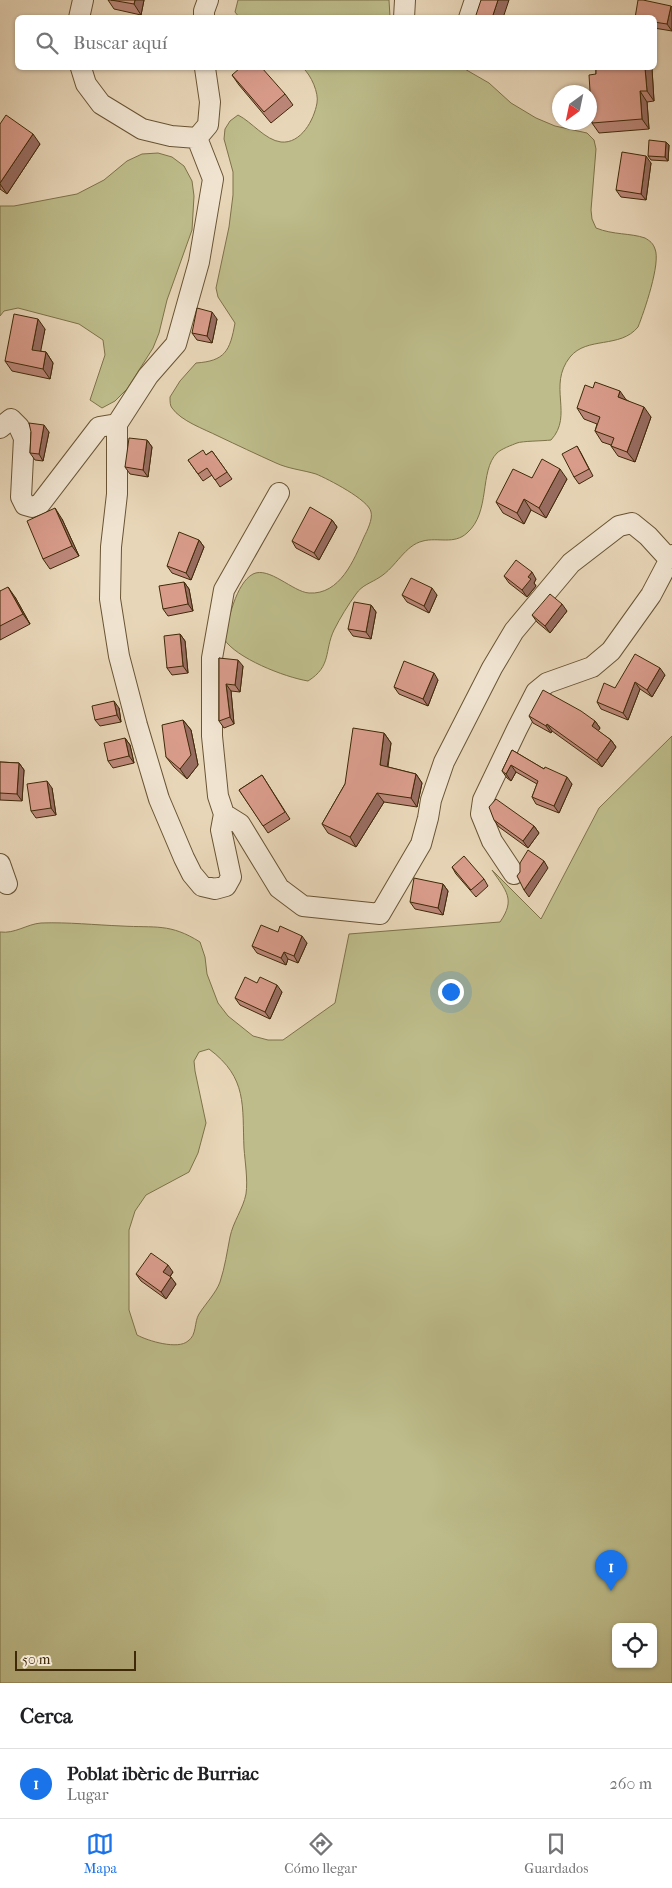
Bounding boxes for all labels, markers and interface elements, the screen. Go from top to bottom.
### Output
search box [15,15,657,70]
icon: search [33,29,61,57]
text: Buscar aquí [73,32,167,54]
north arrow [552,85,597,130]
your location [438,979,464,1005]
pin: 1 [595,1550,627,1591]
map controls [612,1623,657,1668]
button: locate [612,1623,657,1668]
scale bar [15,1648,136,1671]
text: 50 m [22,1651,50,1668]
text: Cerca [20,1704,72,1728]
text: Poblat ibèric de Burriac [67,1763,259,1785]
text: 1 [33,1774,39,1793]
text: 260 m [610,1774,652,1793]
text: Lugar [67,1785,108,1804]
tab: Mapa [84,1830,117,1877]
tab: Cómo llegar [284,1830,357,1877]
tab: Guardados [524,1830,588,1877]

